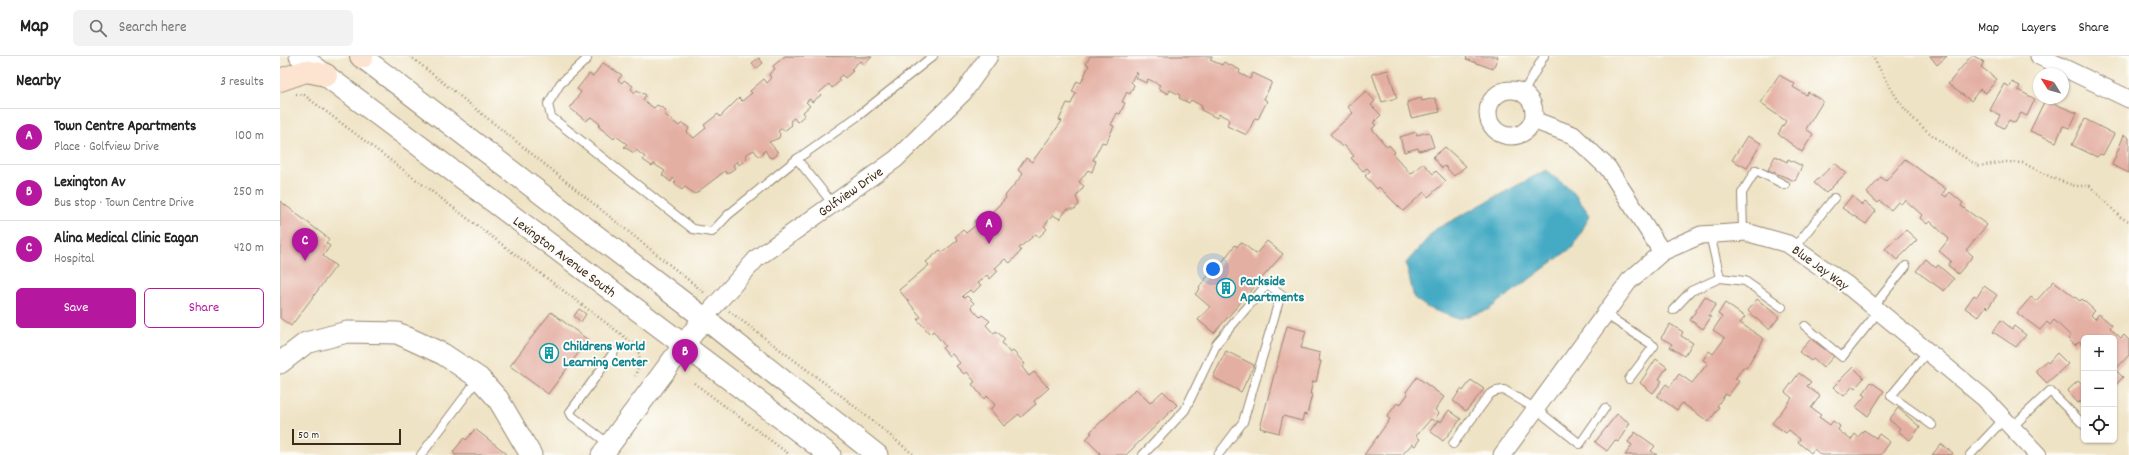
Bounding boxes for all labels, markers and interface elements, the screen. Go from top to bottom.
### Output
search box [73,10,353,46]
text: Map [20,14,49,41]
icon: search [87,17,109,39]
text: Search here [119,17,187,39]
text: Map [1978,18,1999,38]
text: Layers [2021,18,2056,38]
text: Share [2078,18,2109,38]
north arrow [2033,68,2069,104]
text: Nearby [16,70,60,94]
text: 3 results [220,73,264,92]
text: Town Centre Apartments [54,116,196,138]
text: A [25,127,33,146]
text: 100 m [235,127,264,146]
text: Place · Golfview Drive [54,138,159,157]
street label: Golfview Drive [815,163,888,222]
text: Lexington Av [54,172,126,194]
text: B [26,183,32,202]
text: 250 m [233,183,264,202]
text: Bus stop · Town Centre Drive [54,194,194,213]
pin: A [976,211,1002,244]
street label: Lexington Avenue South [508,212,620,303]
text: Alina Medical Clinic Eagan [54,228,198,250]
pin: C [292,228,318,261]
text: C [26,239,32,258]
text: 420 m [234,239,264,258]
street label: Blue Jay Way [1787,241,1853,296]
text: Hospital [54,250,94,269]
your location [1203,259,1223,279]
place label: Parkside Apartments [1240,272,1304,308]
building icon: Parkside Apartments [1215,277,1237,299]
button: Save [16,288,136,328]
button: Share [144,288,264,328]
map controls [2081,335,2117,443]
button: + [2081,335,2117,371]
place label: Childrens World Learning Center [563,337,648,373]
pin: B [672,339,698,372]
building icon: Childrens World Learning Center [538,342,560,364]
button: − [2081,371,2117,407]
button: locate [2081,407,2117,443]
scale bar [292,427,401,446]
text: 50 m [298,428,319,444]

